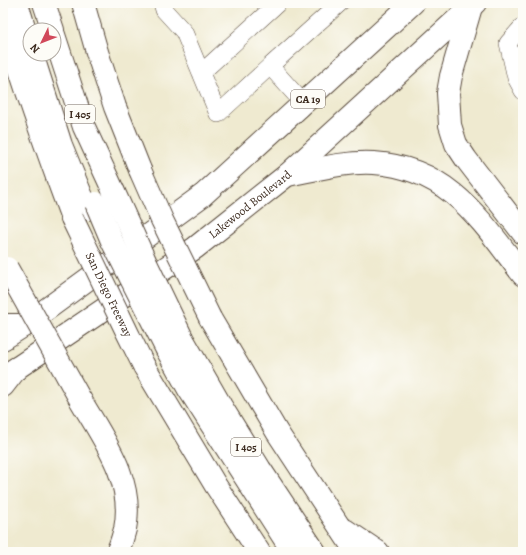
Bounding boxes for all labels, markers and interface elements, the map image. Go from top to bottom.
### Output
north arrow [22,22,62,62]
text: N [27,40,43,57]
road number: CA 19 [291,90,325,108]
road number: I 405 [65,105,95,123]
street label: Lakewood Boulevard [205,166,295,242]
street label: San Diego Freeway [82,249,137,340]
road number: I 405 [231,438,261,456]

